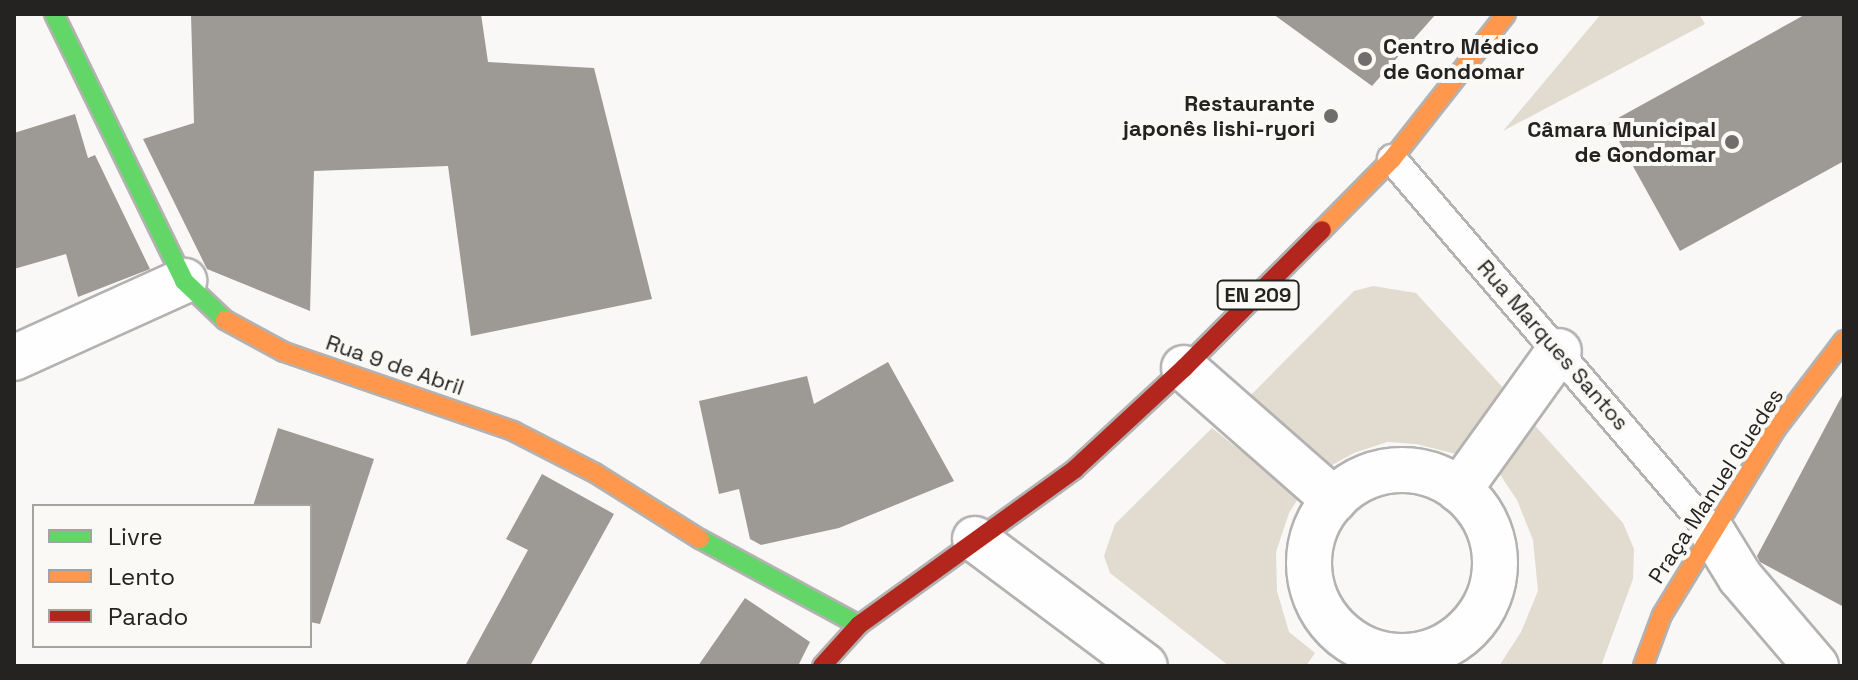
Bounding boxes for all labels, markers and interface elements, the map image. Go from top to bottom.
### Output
place label: Centro Médico de Gondomar [1383,33,1539,84]
marker: Centro Médico de Gondomar [1354,48,1376,70]
place label: Restaurante japonês lishi-ryori [1123,90,1315,142]
marker: Restaurante japonês lishi-ryori [1322,107,1340,125]
place label: Câmara Municipal de Gondomar [1527,116,1716,168]
marker: Câmara Municipal de Gondomar [1723,133,1741,151]
street label: Rua Marques Santos [1472,254,1634,436]
road number: EN 209 [1216,279,1300,311]
street label: Rua 9 de Abril [322,329,468,401]
street label: Praça Manuel Guedes [1643,384,1789,588]
legend [32,504,312,648]
text: Livre [108,521,163,552]
text: Lento [108,561,175,592]
text: Parado [108,601,188,632]

